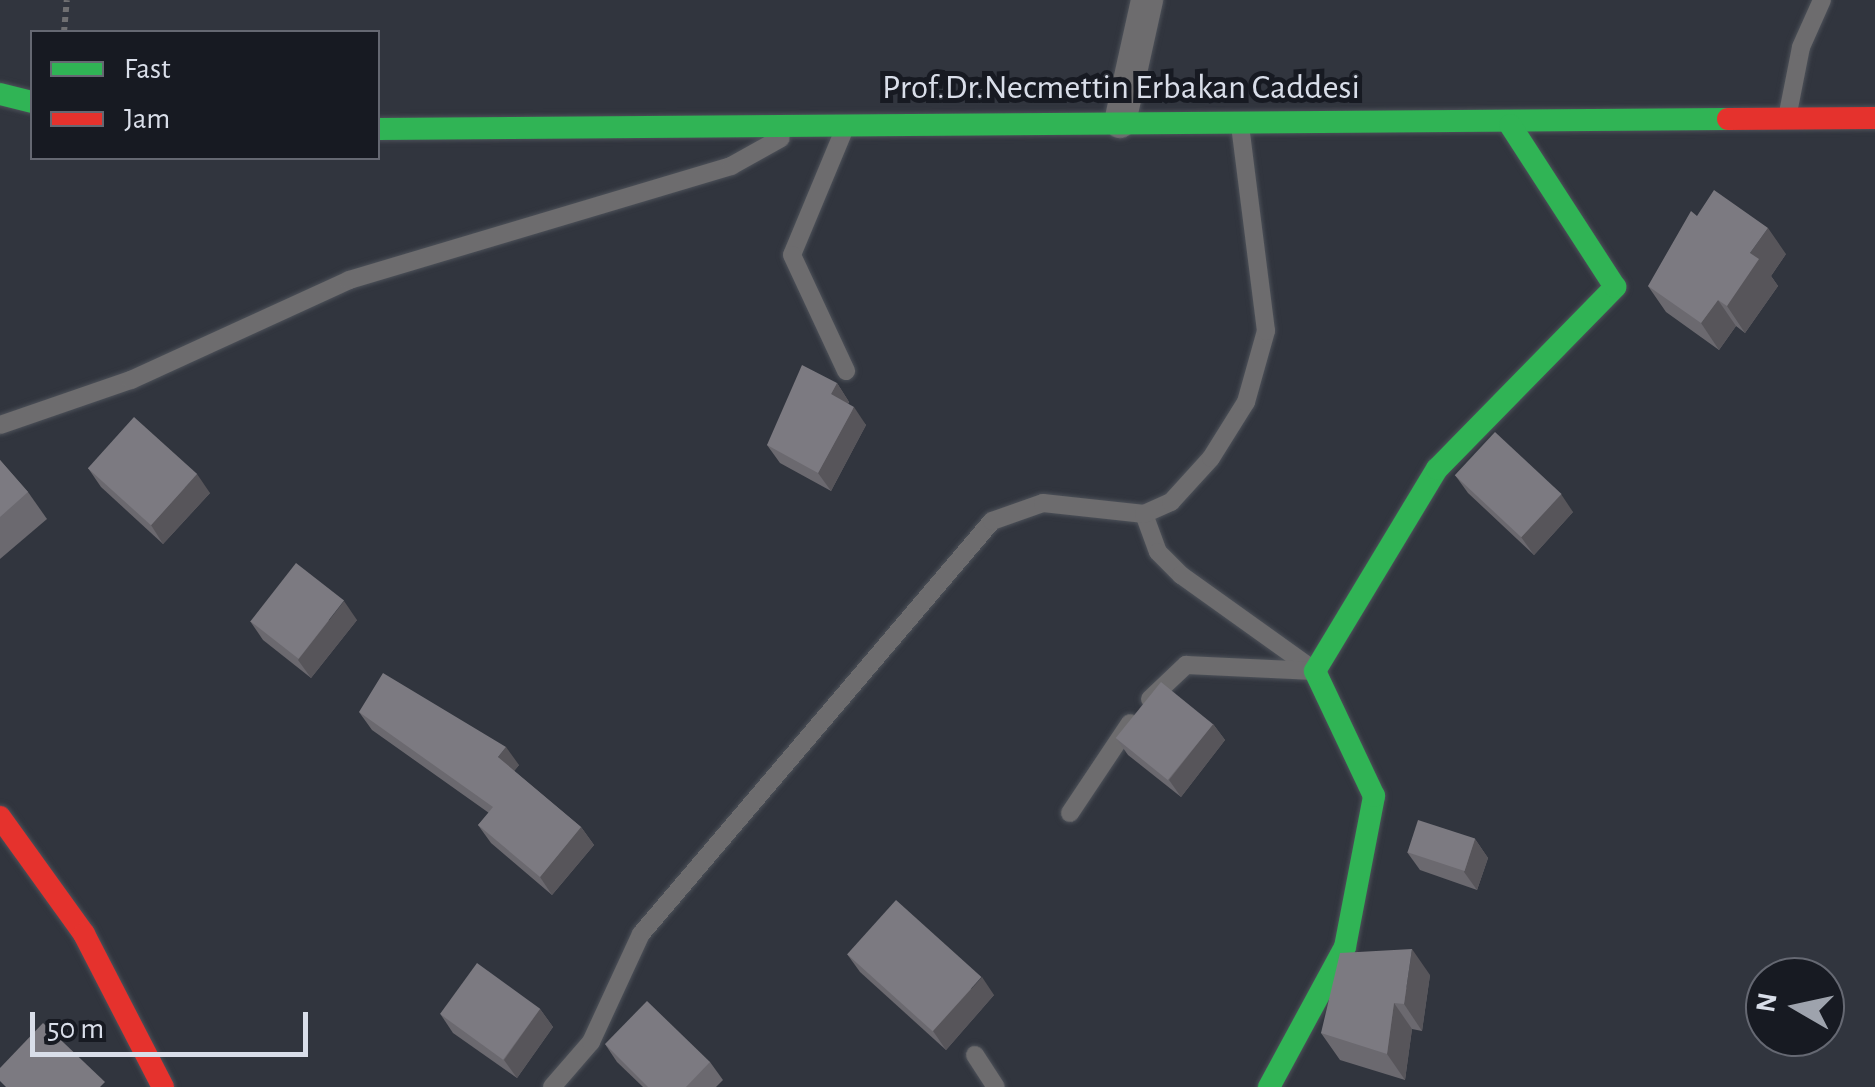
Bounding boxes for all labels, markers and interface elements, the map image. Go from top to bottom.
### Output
legend [30,30,380,160]
text: Fast [124,54,171,84]
street label: Prof.Dr.Necmettin Erbakan Caddesi [882,67,1360,109]
text: Jam [124,104,170,134]
north arrow [1745,957,1845,1057]
text: N [1752,991,1783,1014]
scale bar [35,992,312,1054]
text: 50 m [47,1014,104,1044]

